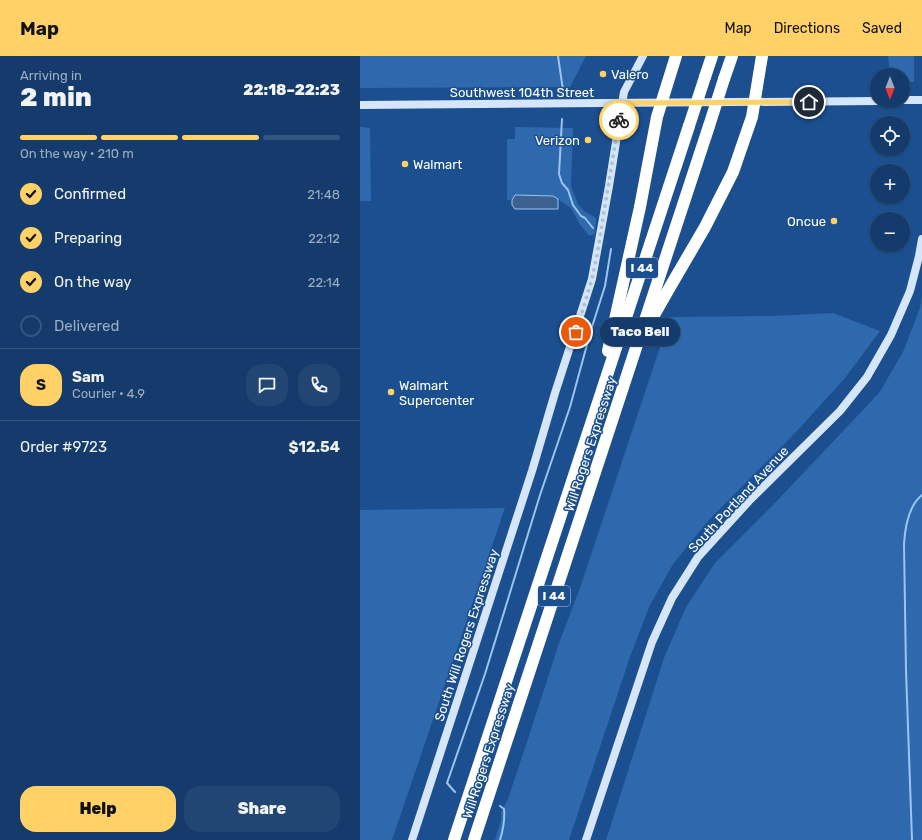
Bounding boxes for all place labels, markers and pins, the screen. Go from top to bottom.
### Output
place label: Valero [611,67,649,82]
marker: Valero [598,69,608,79]
pin [792,85,826,119]
place label: Verizon [535,133,580,148]
marker: Verizon [583,135,593,145]
place label: Walmart [413,157,462,172]
marker: Walmart [400,159,410,169]
place label: Oncue [787,214,826,229]
marker: Oncue [829,216,839,226]
pin [559,315,593,349]
callout: Taco Bell [600,318,680,346]
place label: Walmart Supercenter [399,378,474,408]
marker: Walmart Supercenter [386,387,396,397]

